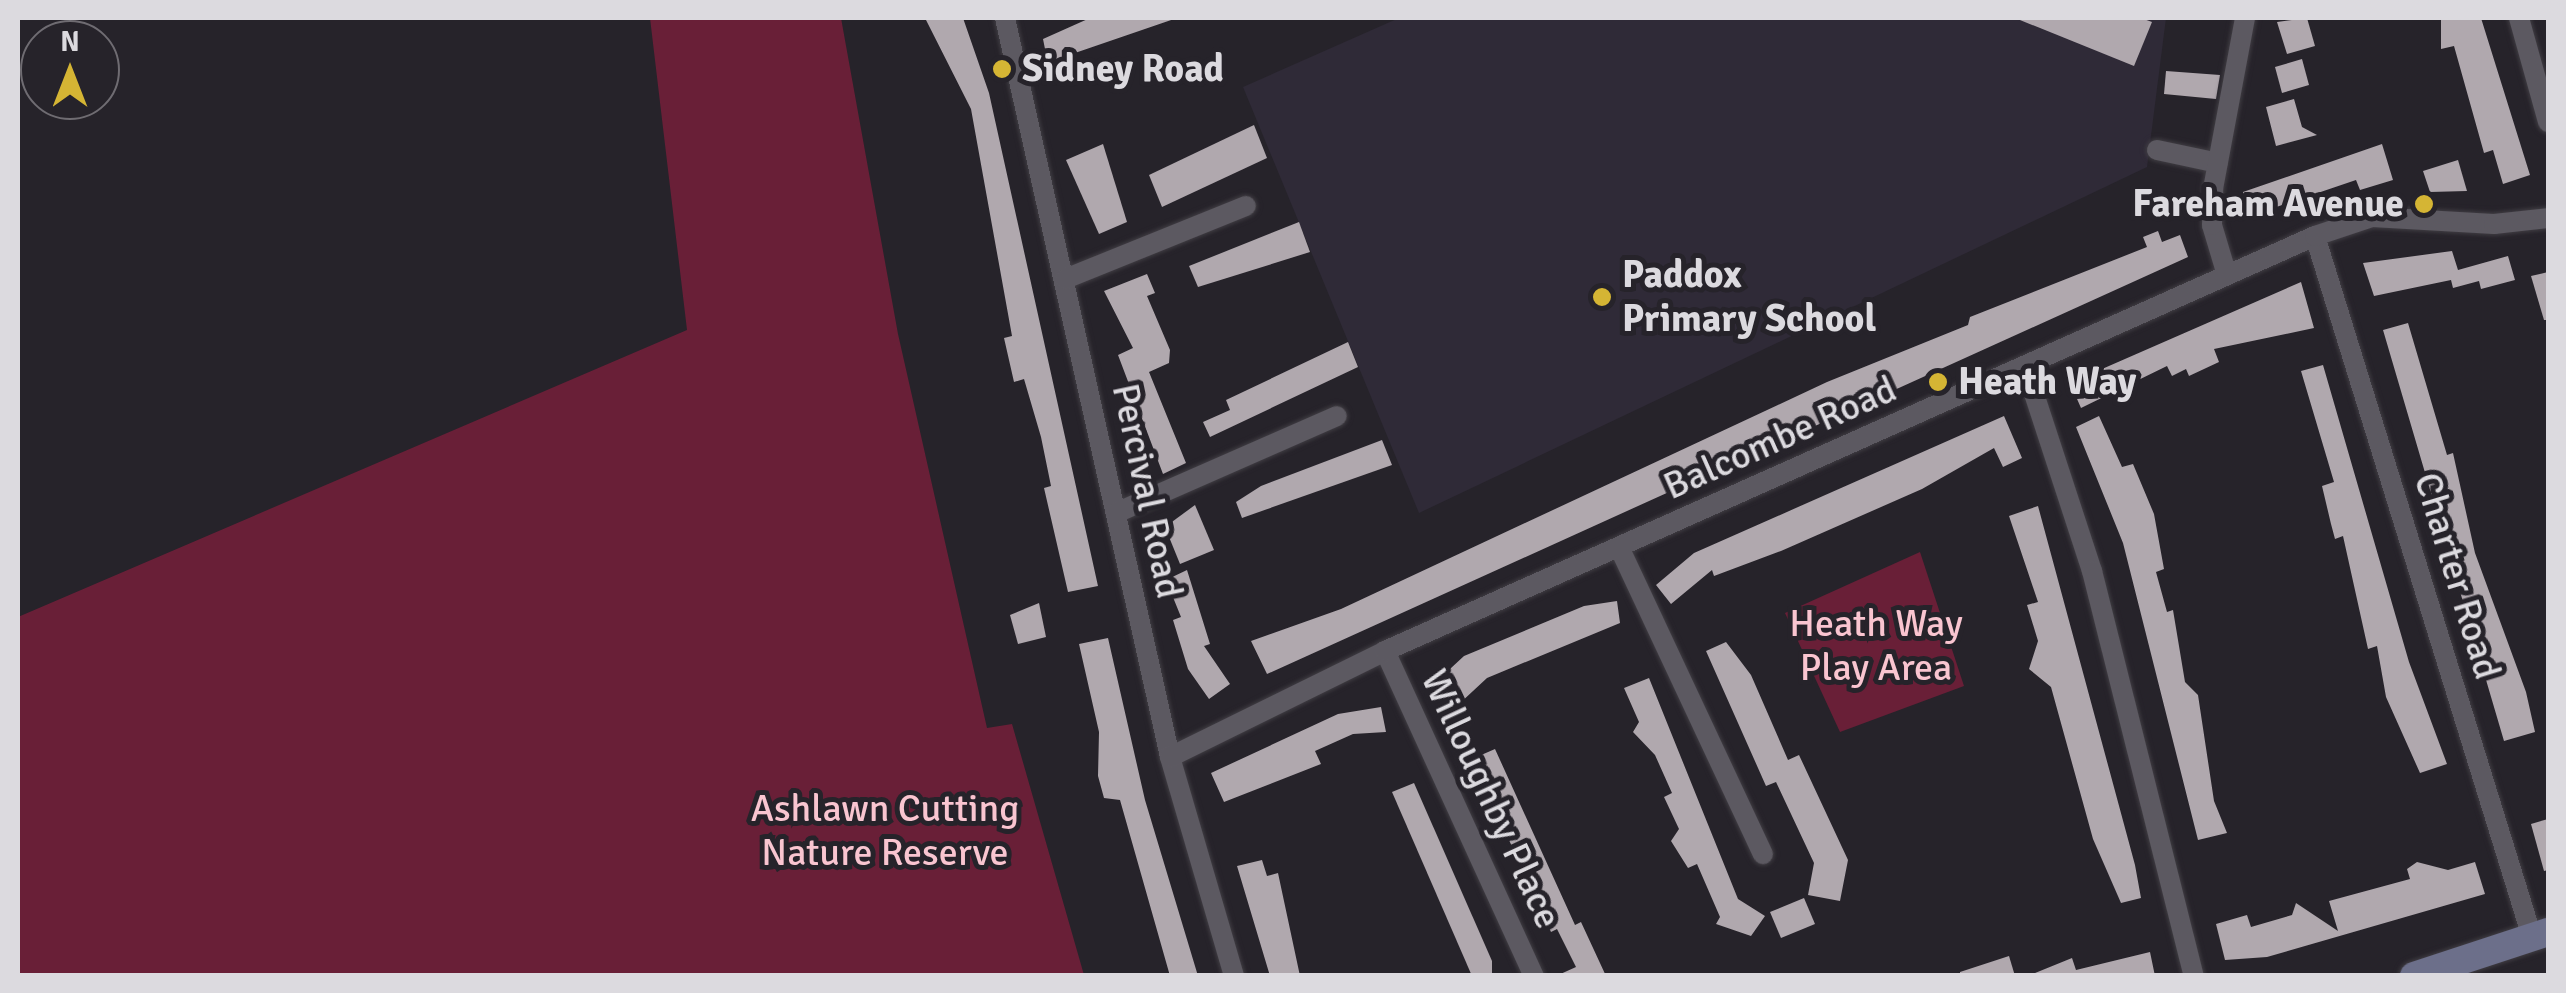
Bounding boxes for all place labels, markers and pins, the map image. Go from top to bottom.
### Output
place label: Sidney Road [1022,46,1224,92]
marker: Sidney Road [991,58,1013,80]
place label: Fareham Avenue [2132,181,2404,227]
marker: Fareham Avenue [2413,193,2435,215]
place label: Paddox Primary School [1622,252,1876,342]
marker: Paddox Primary School [1591,286,1613,308]
place label: Heath Way [1958,359,2136,405]
marker: Heath Way [1927,371,1949,393]

